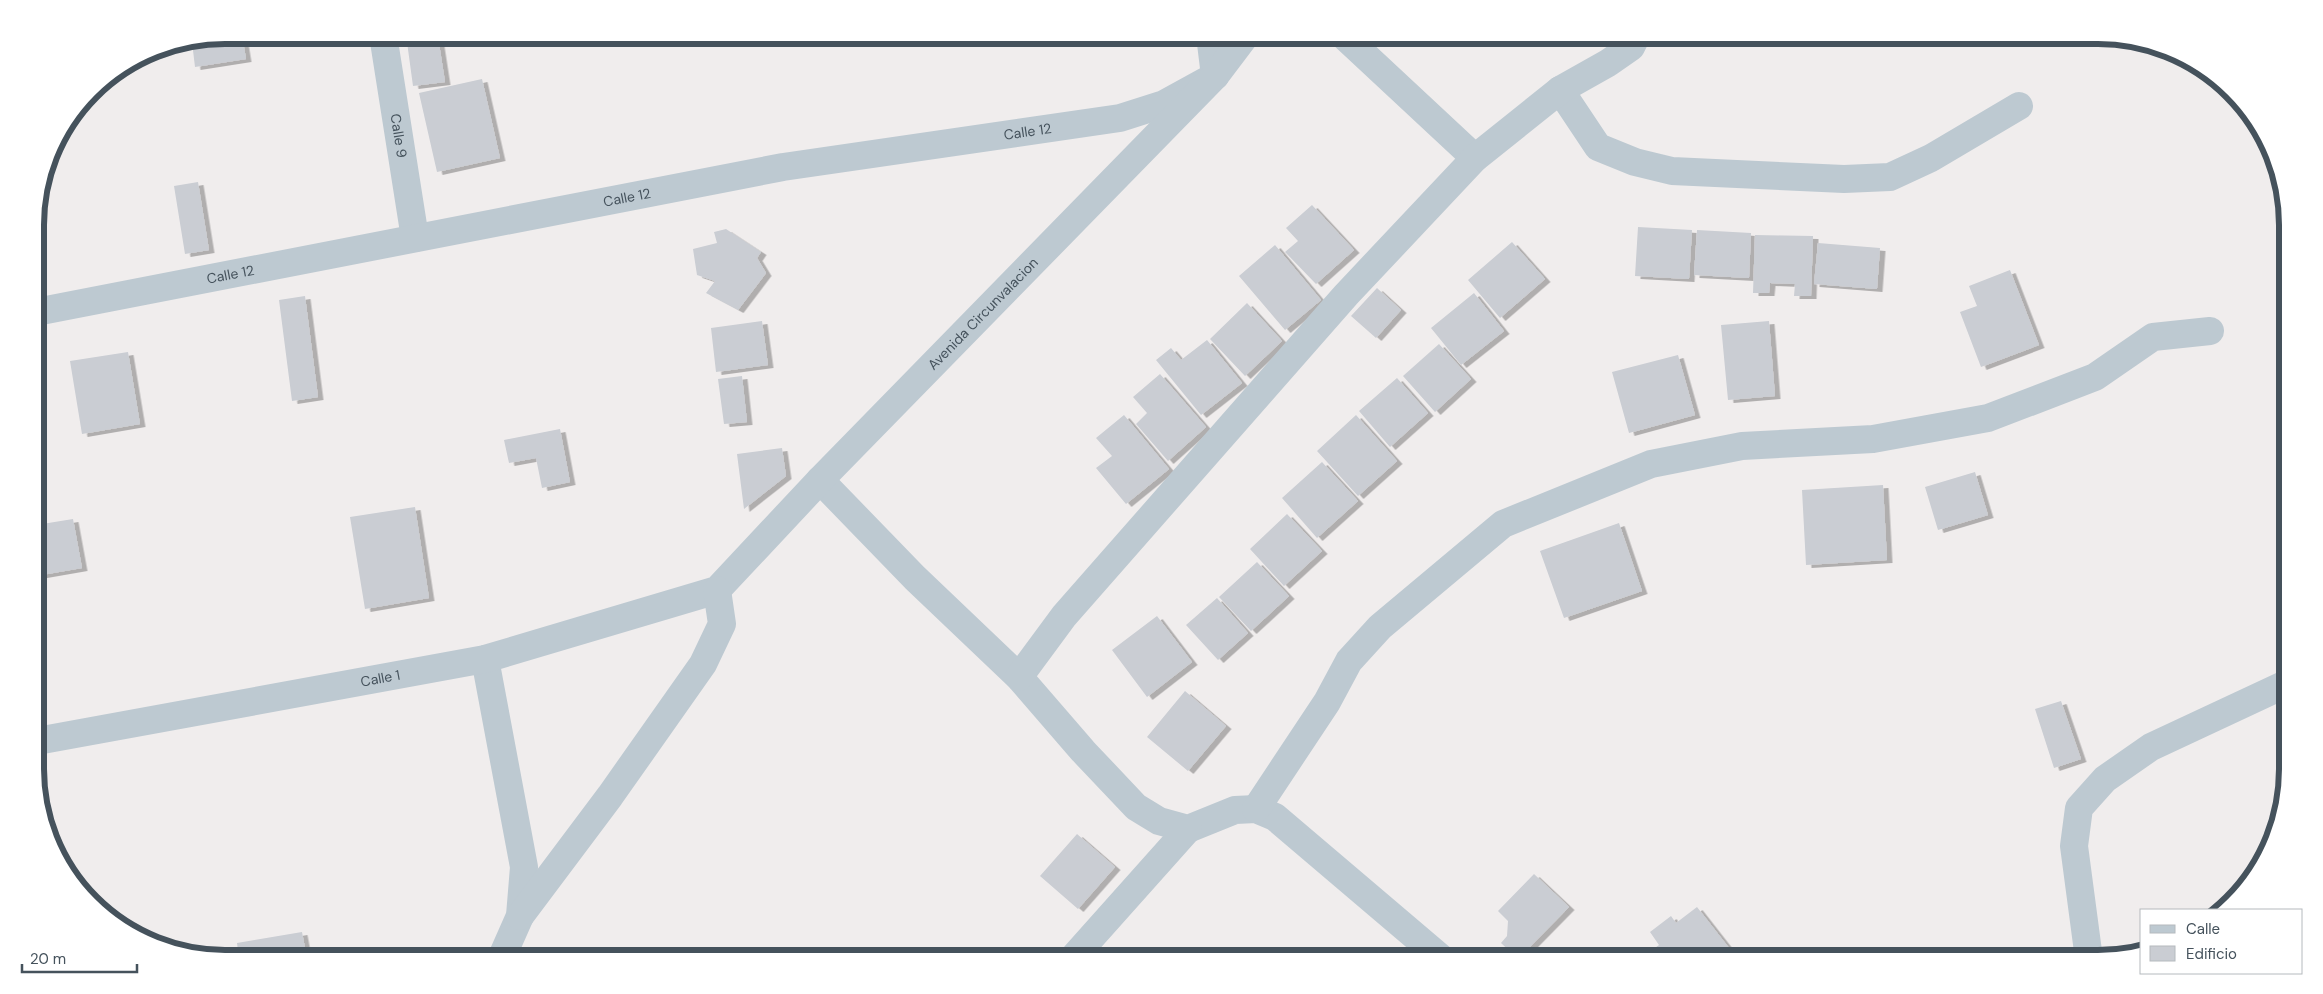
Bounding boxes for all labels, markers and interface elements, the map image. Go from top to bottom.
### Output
street label: Calle 9 [387,112,411,159]
street label: Calle 12 [1002,119,1053,144]
street label: Calle 12 [602,184,652,211]
street label: Avenida Circunvalacion [924,253,1042,374]
street label: Calle 12 [205,261,256,288]
street label: Calle 1 [359,666,402,691]
legend [2140,909,2303,974]
text: Calle [2186,919,2220,939]
scale bar [22,942,138,974]
text: Edificio [2186,944,2237,964]
text: 20 m [30,949,66,969]

